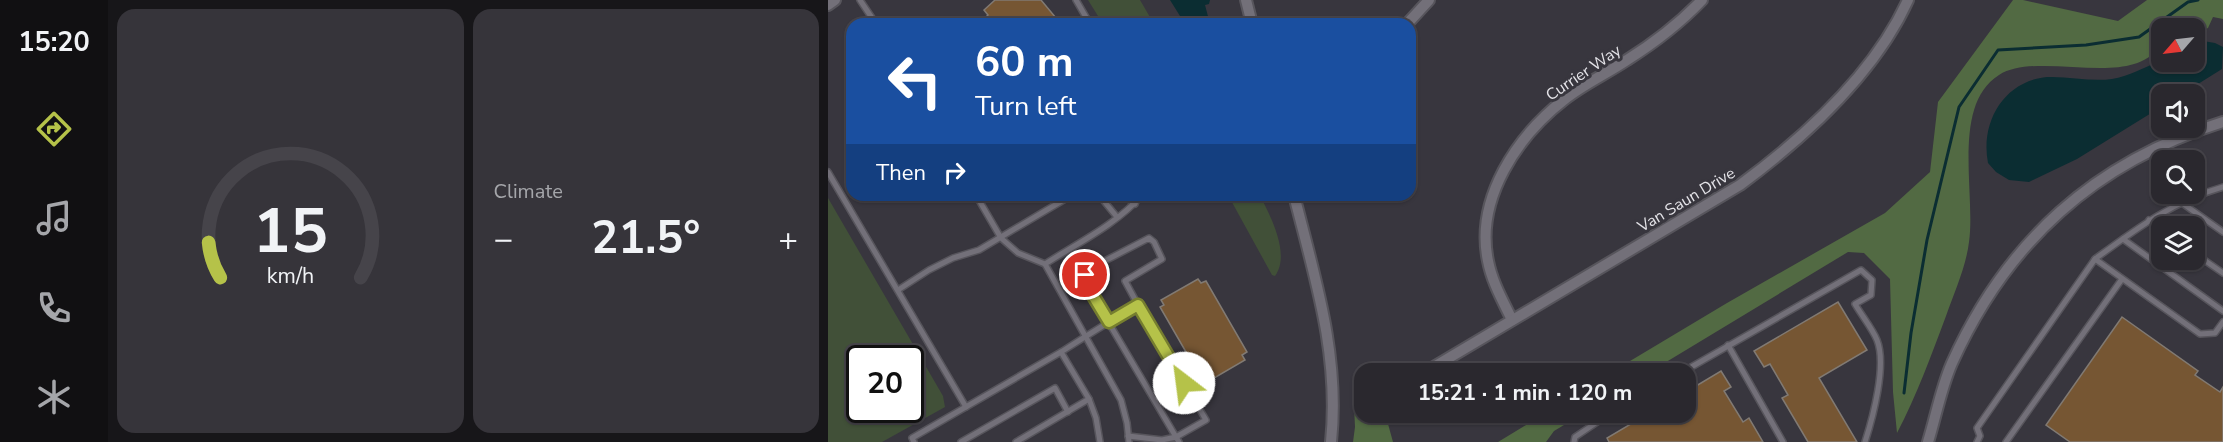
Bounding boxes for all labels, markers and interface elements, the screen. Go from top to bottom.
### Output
north arrow [2151,18,2205,72]
map controls [2151,18,2205,270]
text: 15:20 [18,24,90,61]
text: 60 m [975,34,1074,91]
street label: Currier Way [1542,39,1626,106]
icon: left [876,42,954,120]
button: sound [2151,84,2205,138]
text: Turn left [975,88,1076,125]
icon: directions [33,108,75,150]
button: search [2151,150,2205,204]
icon: right [938,156,971,189]
text: Then [876,158,926,188]
street label: Van Saun Drive [1633,162,1739,238]
text: Climate [494,178,563,205]
text: 15 [253,189,328,274]
icon: music [33,197,75,239]
text: 21.5° [591,208,700,269]
button: layers [2151,216,2205,270]
text: − [494,217,513,262]
text: + [778,217,798,262]
pin [1059,249,1110,300]
icon: arrive [1068,258,1101,291]
text: km/h [267,261,314,291]
icon: phone [33,287,75,329]
speed limit sign: 20 [846,345,924,423]
position arrow [1152,351,1216,415]
icon: climate [33,376,75,418]
text: 15:21 · 1 min · 120 m [1418,378,1632,408]

